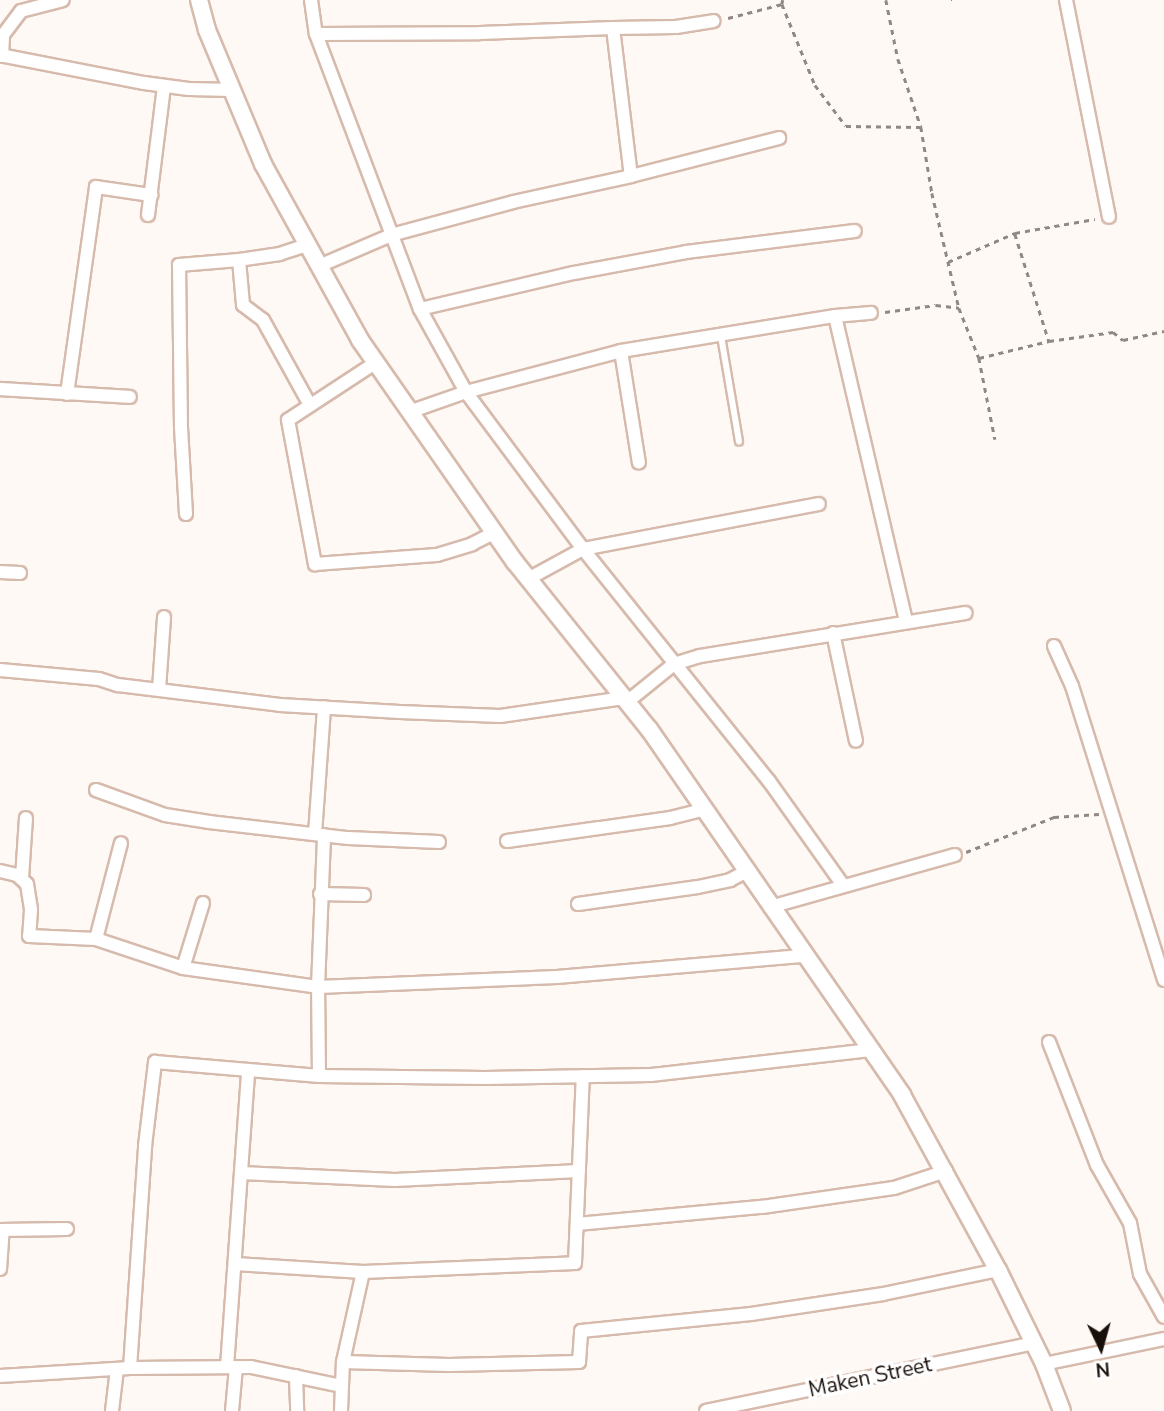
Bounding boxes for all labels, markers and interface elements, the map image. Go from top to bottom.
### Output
north arrow [1066,1313,1136,1383]
street label: Maken Street [806,1352,934,1402]
text: N [1095,1355,1111,1382]

